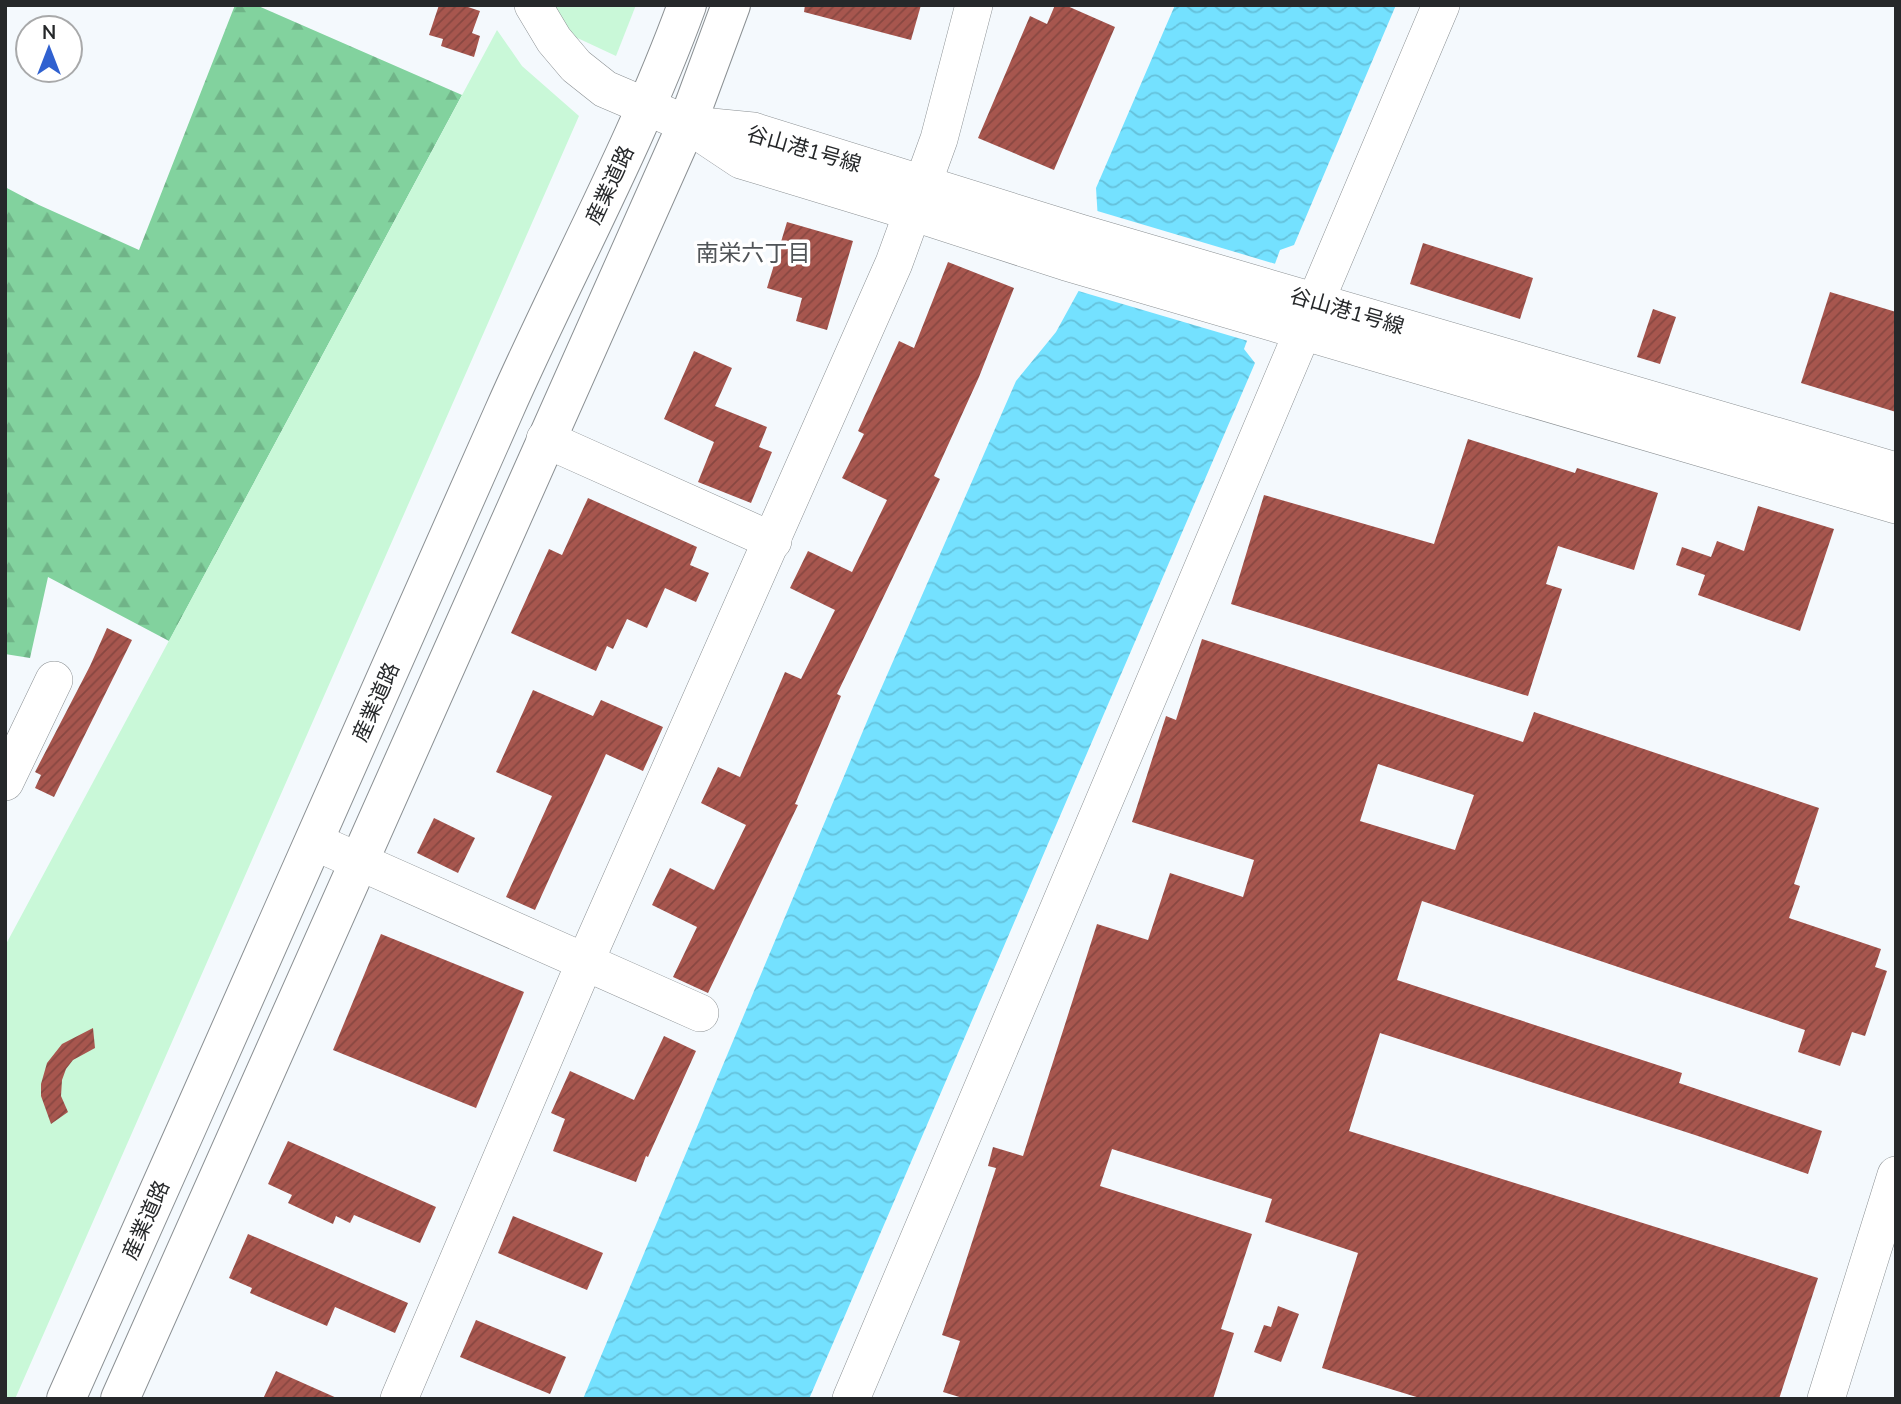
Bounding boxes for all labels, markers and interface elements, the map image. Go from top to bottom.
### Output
north arrow [14,14,84,84]
text: N [42,20,56,46]
street label: 谷山港1号線 [744,119,864,179]
street label: 産業道路 [580,141,640,229]
district label: 南栄六丁目 [696,238,811,269]
street label: 谷山港1号線 [1287,281,1407,341]
street label: 産業道路 [346,658,406,746]
street label: 産業道路 [116,1176,176,1264]

